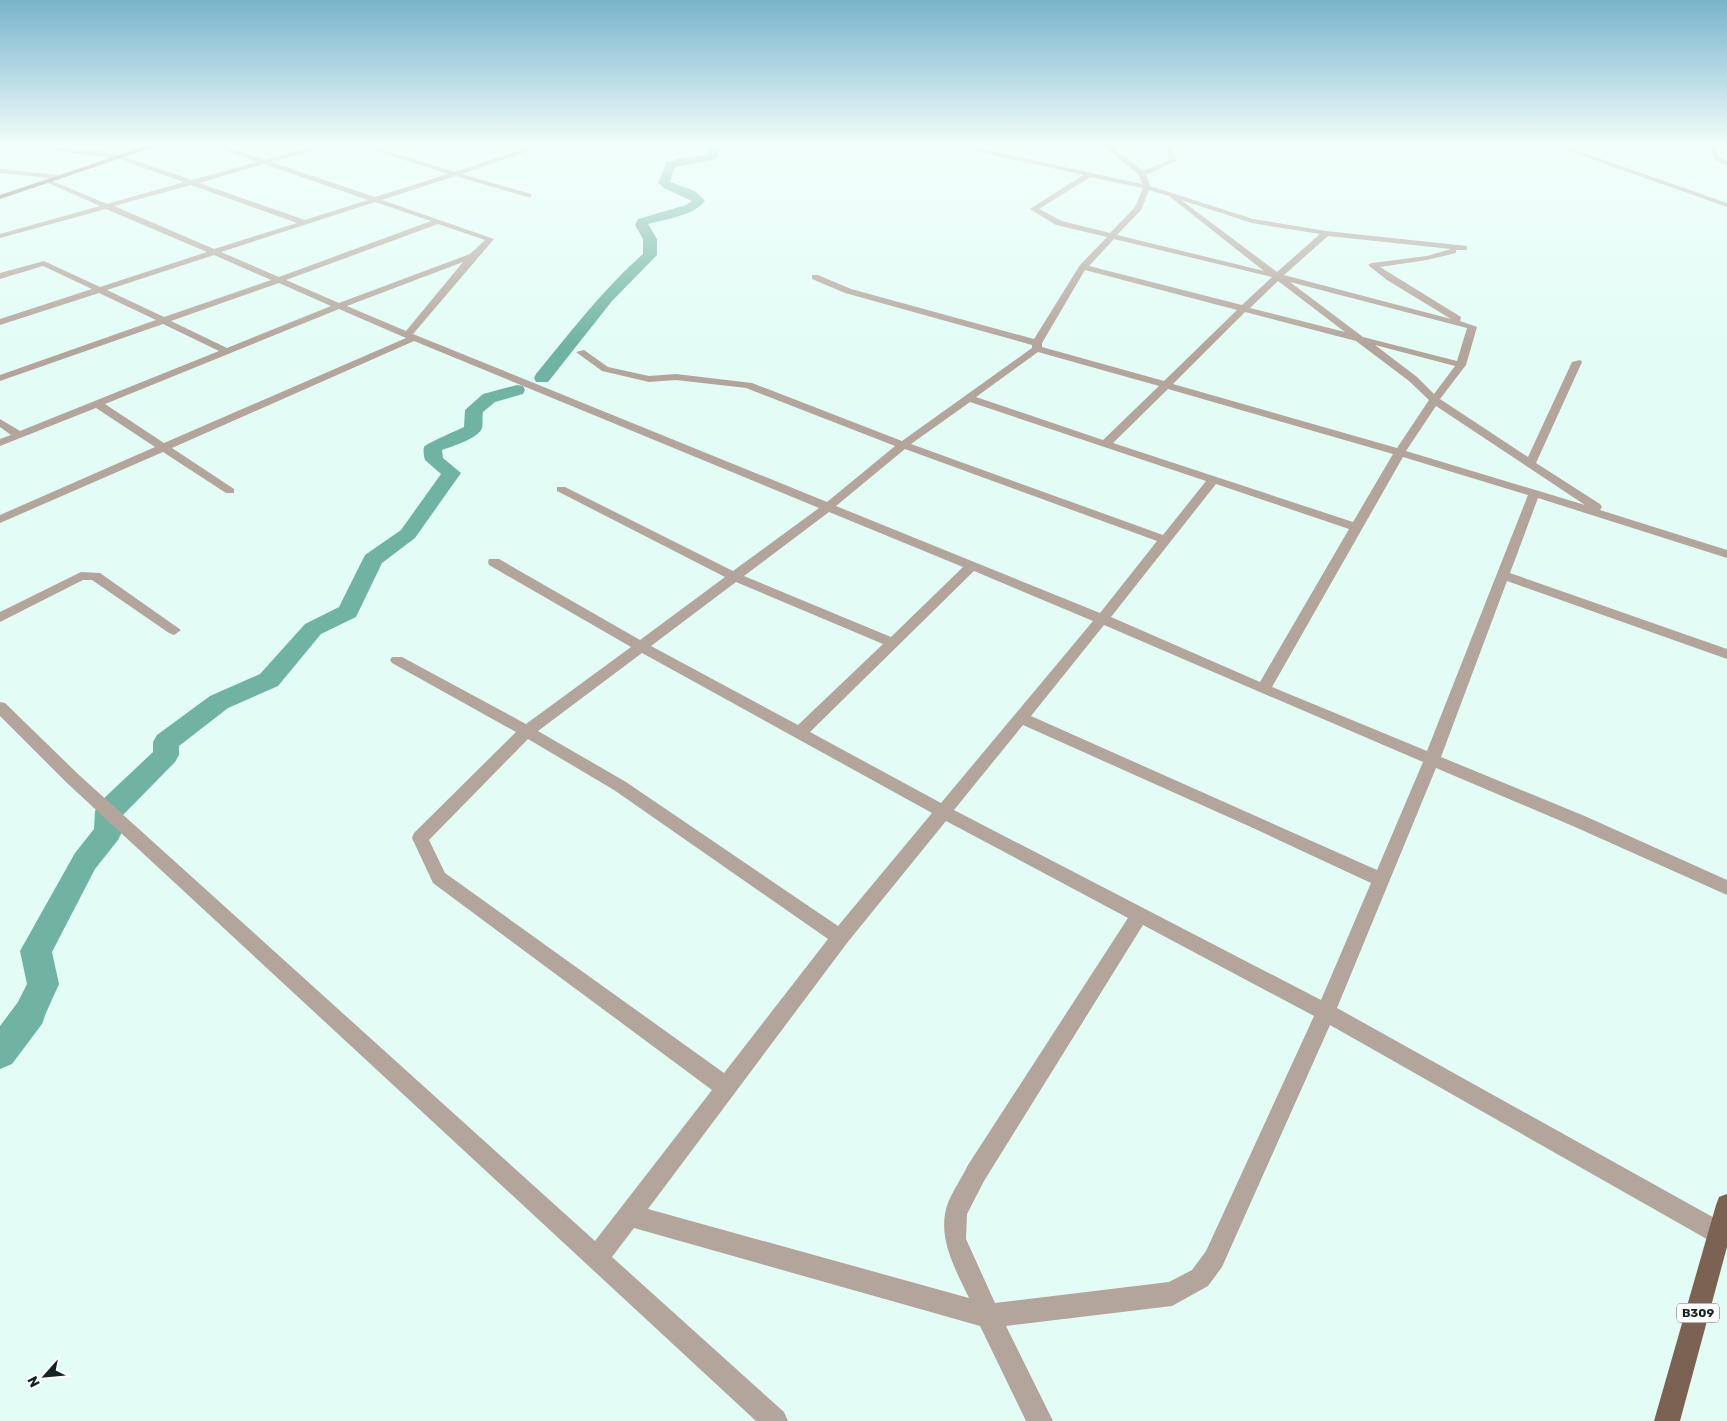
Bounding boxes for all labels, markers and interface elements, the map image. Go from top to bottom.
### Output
road number: B309 [1677,1304,1719,1322]
north arrow [20,1351,70,1401]
text: N [24,1373,44,1390]

